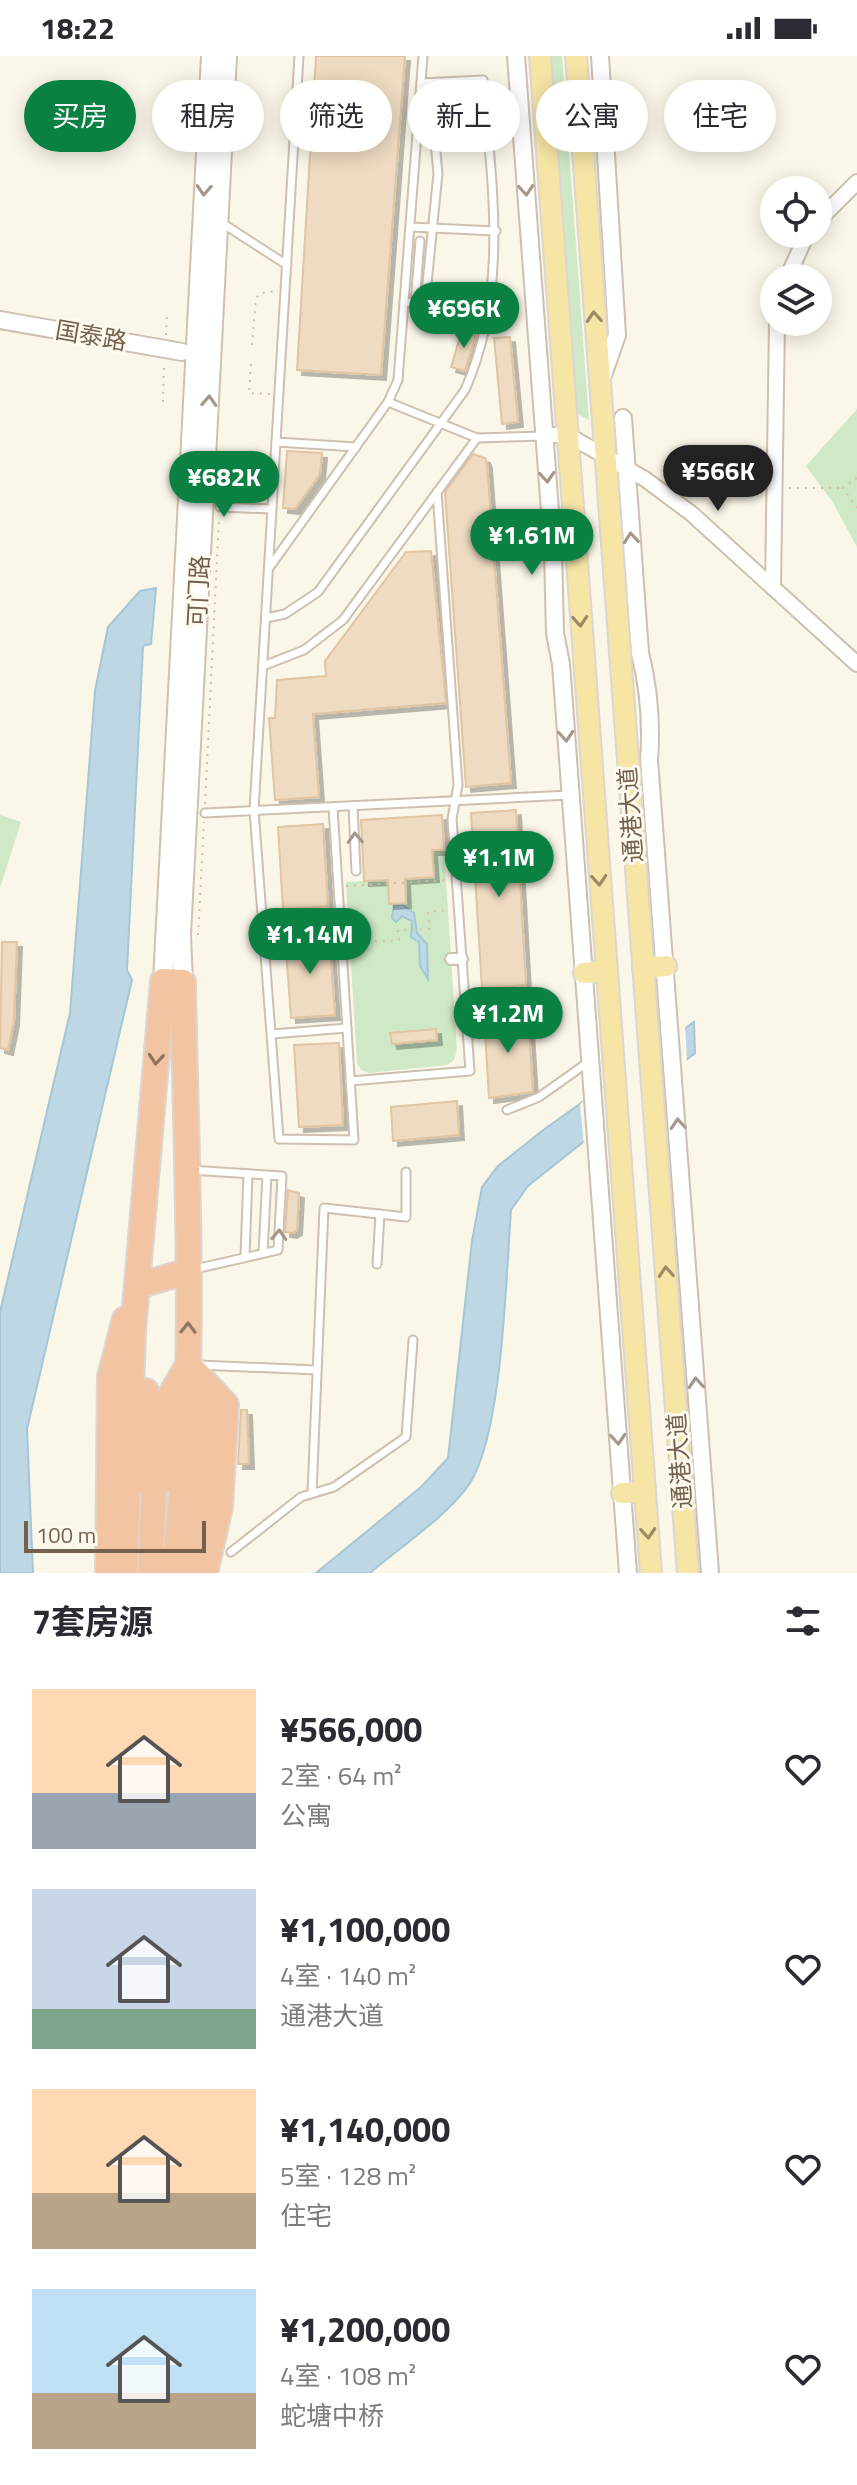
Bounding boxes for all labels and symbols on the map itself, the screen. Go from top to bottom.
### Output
one-way arrow [196,184,213,197]
one-way arrow [517,184,534,197]
pin: ¥696K [408,282,520,350]
one-way arrow [586,310,603,323]
street label: 国泰路 [53,311,130,359]
one-way arrow [200,394,217,407]
pin: ¥566K [662,445,774,513]
pin: ¥682K [168,451,280,519]
one-way arrow [538,471,555,484]
pin: ¥1.61M [467,509,597,577]
one-way arrow [623,531,640,544]
street label: 可门路 [178,554,218,628]
one-way arrow [571,615,588,628]
one-way arrow [557,730,574,743]
street label: 通港大道 [609,766,651,864]
one-way arrow [346,831,363,844]
pin: ¥1.1M [443,831,555,899]
one-way arrow [591,874,608,887]
pin: ¥1.14M [245,908,375,976]
pin: ¥1.2M [452,987,564,1055]
one-way arrow [148,1053,165,1066]
one-way arrow [670,1117,687,1130]
one-way arrow [270,1228,287,1241]
one-way arrow [657,1265,674,1278]
one-way arrow [180,1321,197,1334]
one-way arrow [688,1377,705,1390]
street label: 通港大道 [658,1412,700,1510]
one-way arrow [609,1433,626,1446]
scale bar [24,1517,206,1553]
one-way arrow [639,1527,656,1540]

